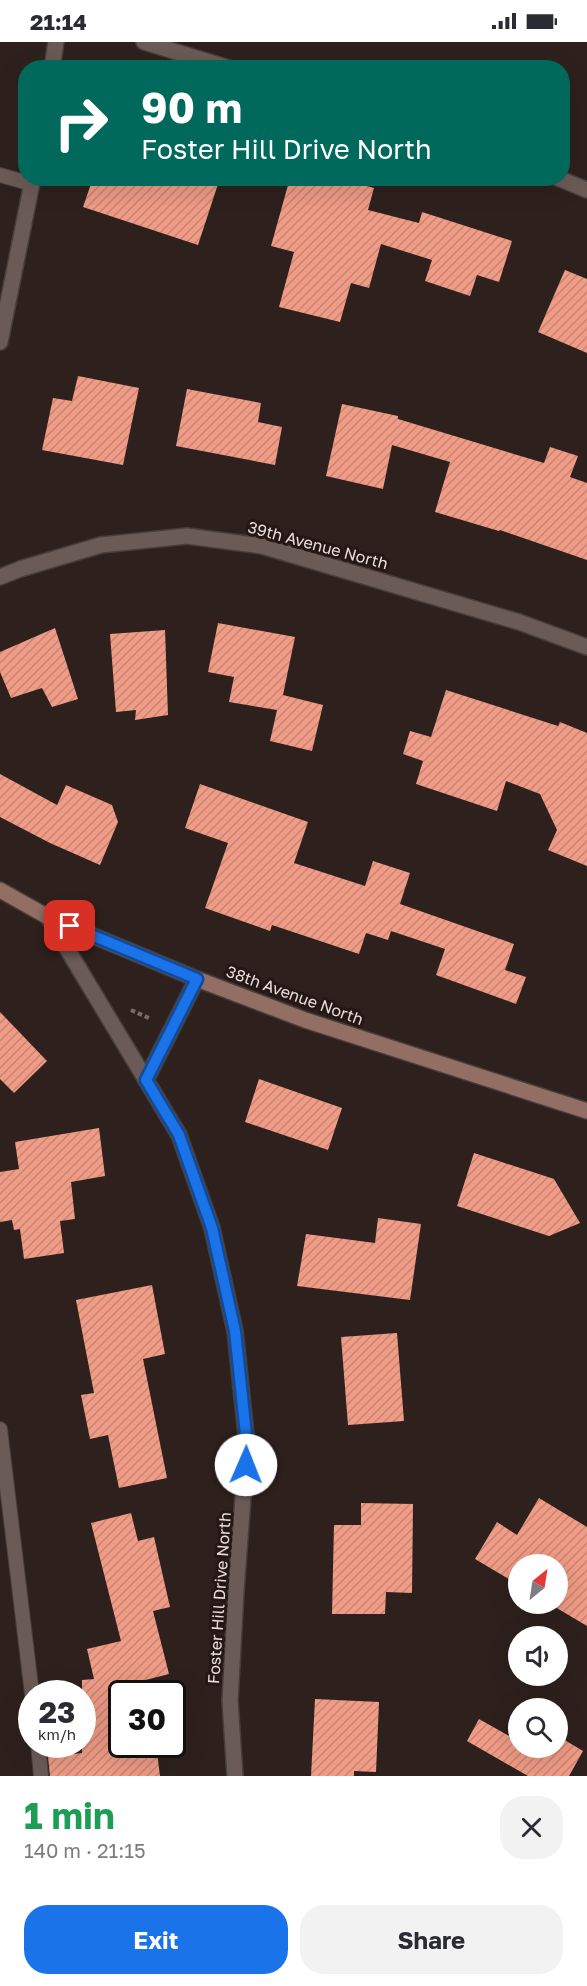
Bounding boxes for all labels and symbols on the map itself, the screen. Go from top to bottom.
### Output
street label: 39th Avenue North [246,517,390,573]
pin [44,900,95,951]
street label: 38th Avenue North [224,961,366,1029]
position arrow [214,1433,278,1497]
street label: Foster Hill Drive North [203,1511,235,1685]
north arrow [508,1554,568,1614]
speed limit sign: 30 [108,1680,186,1758]

